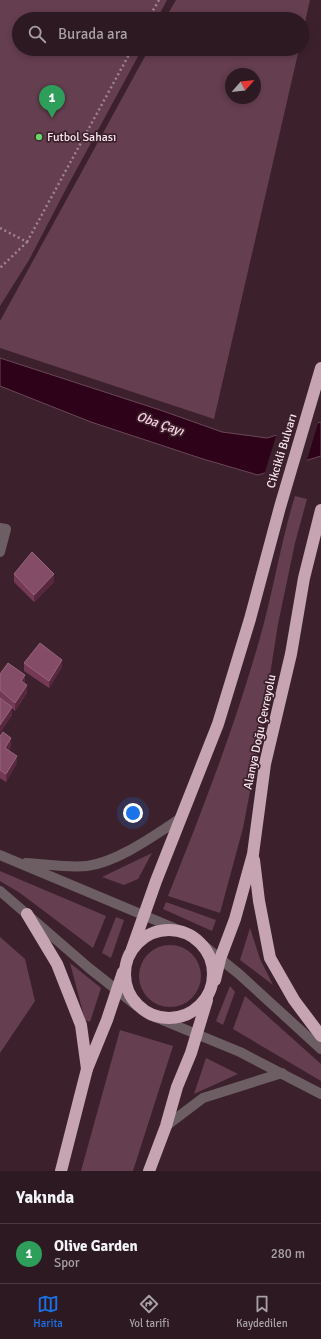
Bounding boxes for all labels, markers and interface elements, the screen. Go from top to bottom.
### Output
search box [12,12,309,56]
icon: search [26,23,48,45]
text: Burada ara [58,25,128,43]
north arrow [225,68,261,104]
pin: 1 [39,85,65,118]
place label: Futbol Sahası [47,130,116,145]
marker: Futbol Sahası [34,132,44,142]
water label: Oba Çayı [134,408,186,440]
street label: Cikcikli Bulvarı [264,412,300,490]
street label: Alanya Doğu Çevreyolu [240,673,280,791]
your location [123,803,143,823]
text: Yakında [16,1187,74,1208]
text: Olive Garden [54,1237,138,1255]
text: 1 [25,1246,33,1262]
text: 280 m [271,1246,305,1262]
text: Spor [54,1255,80,1271]
tab: Harita [33,1293,63,1330]
tab: Yol tarifi [129,1293,169,1330]
tab: Kaydedilen [236,1293,288,1330]

